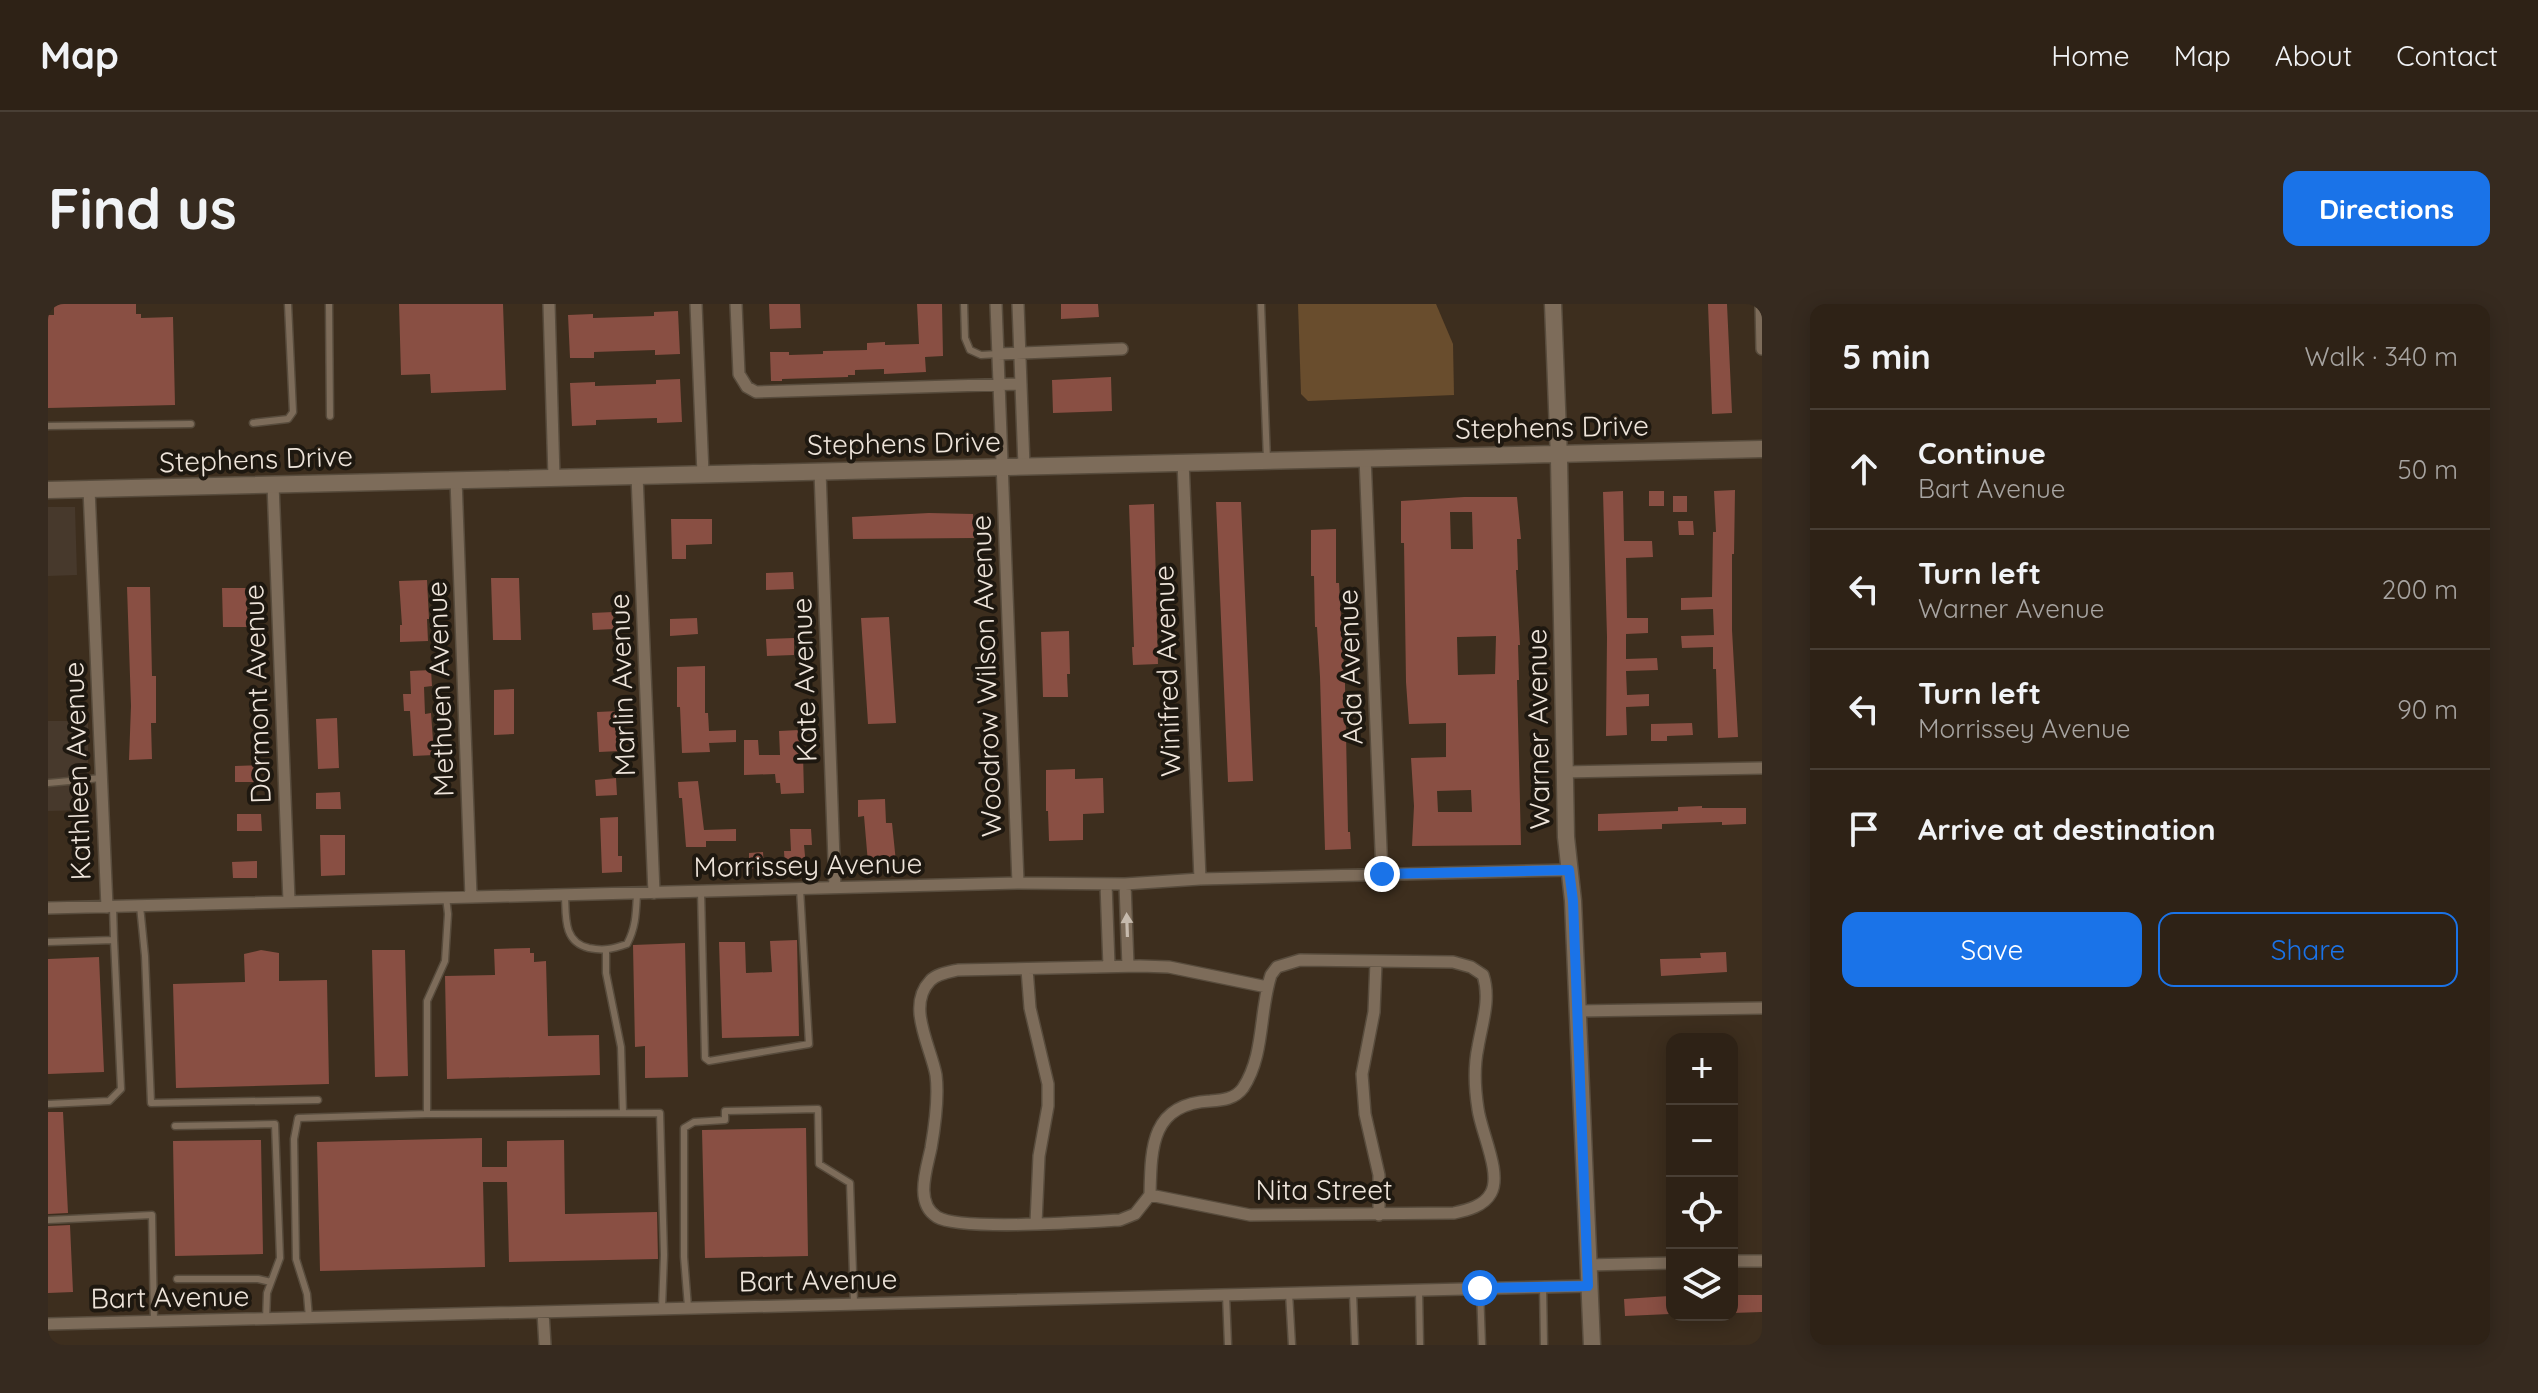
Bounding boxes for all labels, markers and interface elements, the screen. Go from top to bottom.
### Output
text: Map [40,31,119,79]
text: Home [2051,38,2130,73]
text: Map [2174,38,2231,73]
text: About [2275,38,2352,73]
text: Contact [2396,38,2498,73]
button: Directions [2283,171,2490,246]
text: Find us [48,173,237,243]
text: 5 min [1842,335,1931,378]
text: Walk · 340 m [2305,340,2458,373]
street label: Stephens Drive [1455,407,1649,446]
street label: Stephens Drive [807,423,1001,462]
text: Continue [1918,434,2046,472]
street label: Stephens Drive [158,438,354,479]
icon: ahead [1842,447,1886,491]
text: 50 m [2398,453,2458,486]
text: Bart Avenue [1918,472,2066,505]
street label: Woodrow Wilson Avenue [962,514,1009,838]
text: Turn left [1918,554,2041,592]
street label: Winifred Avenue [1145,565,1188,777]
icon: left [1842,567,1886,611]
text: 200 m [2382,573,2458,606]
street label: Methuen Avenue [418,581,461,797]
street label: Dormont Avenue [235,584,278,804]
street label: Ada Avenue [1329,589,1370,745]
text: Warner Avenue [1918,592,2104,625]
street label: Marlin Avenue [601,593,642,777]
street label: Kate Avenue [783,597,824,763]
street label: Warner Avenue [1518,628,1557,830]
street label: Kathleen Avenue [55,661,98,881]
text: Turn left [1918,674,2041,712]
icon: left [1842,687,1886,731]
text: 90 m [2397,693,2458,726]
text: Morrissey Avenue [1918,712,2131,745]
icon: arrive [1842,807,1886,851]
text: Arrive at destination [1918,810,2216,848]
street label: Morrissey Avenue [693,845,923,884]
route end [1364,856,1400,892]
one-way arrow [1120,912,1133,937]
button: Save [1842,912,2142,987]
button: Share [2158,912,2458,987]
map controls [1666,1033,1738,1321]
button: + [1666,1033,1738,1105]
button: − [1666,1105,1738,1177]
street label: Nita Street [1255,1172,1393,1207]
button: locate [1666,1177,1738,1249]
button: layers [1666,1249,1738,1321]
street label: Bart Avenue [738,1261,898,1298]
route start [1462,1270,1498,1306]
street label: Bart Avenue [90,1278,250,1315]

